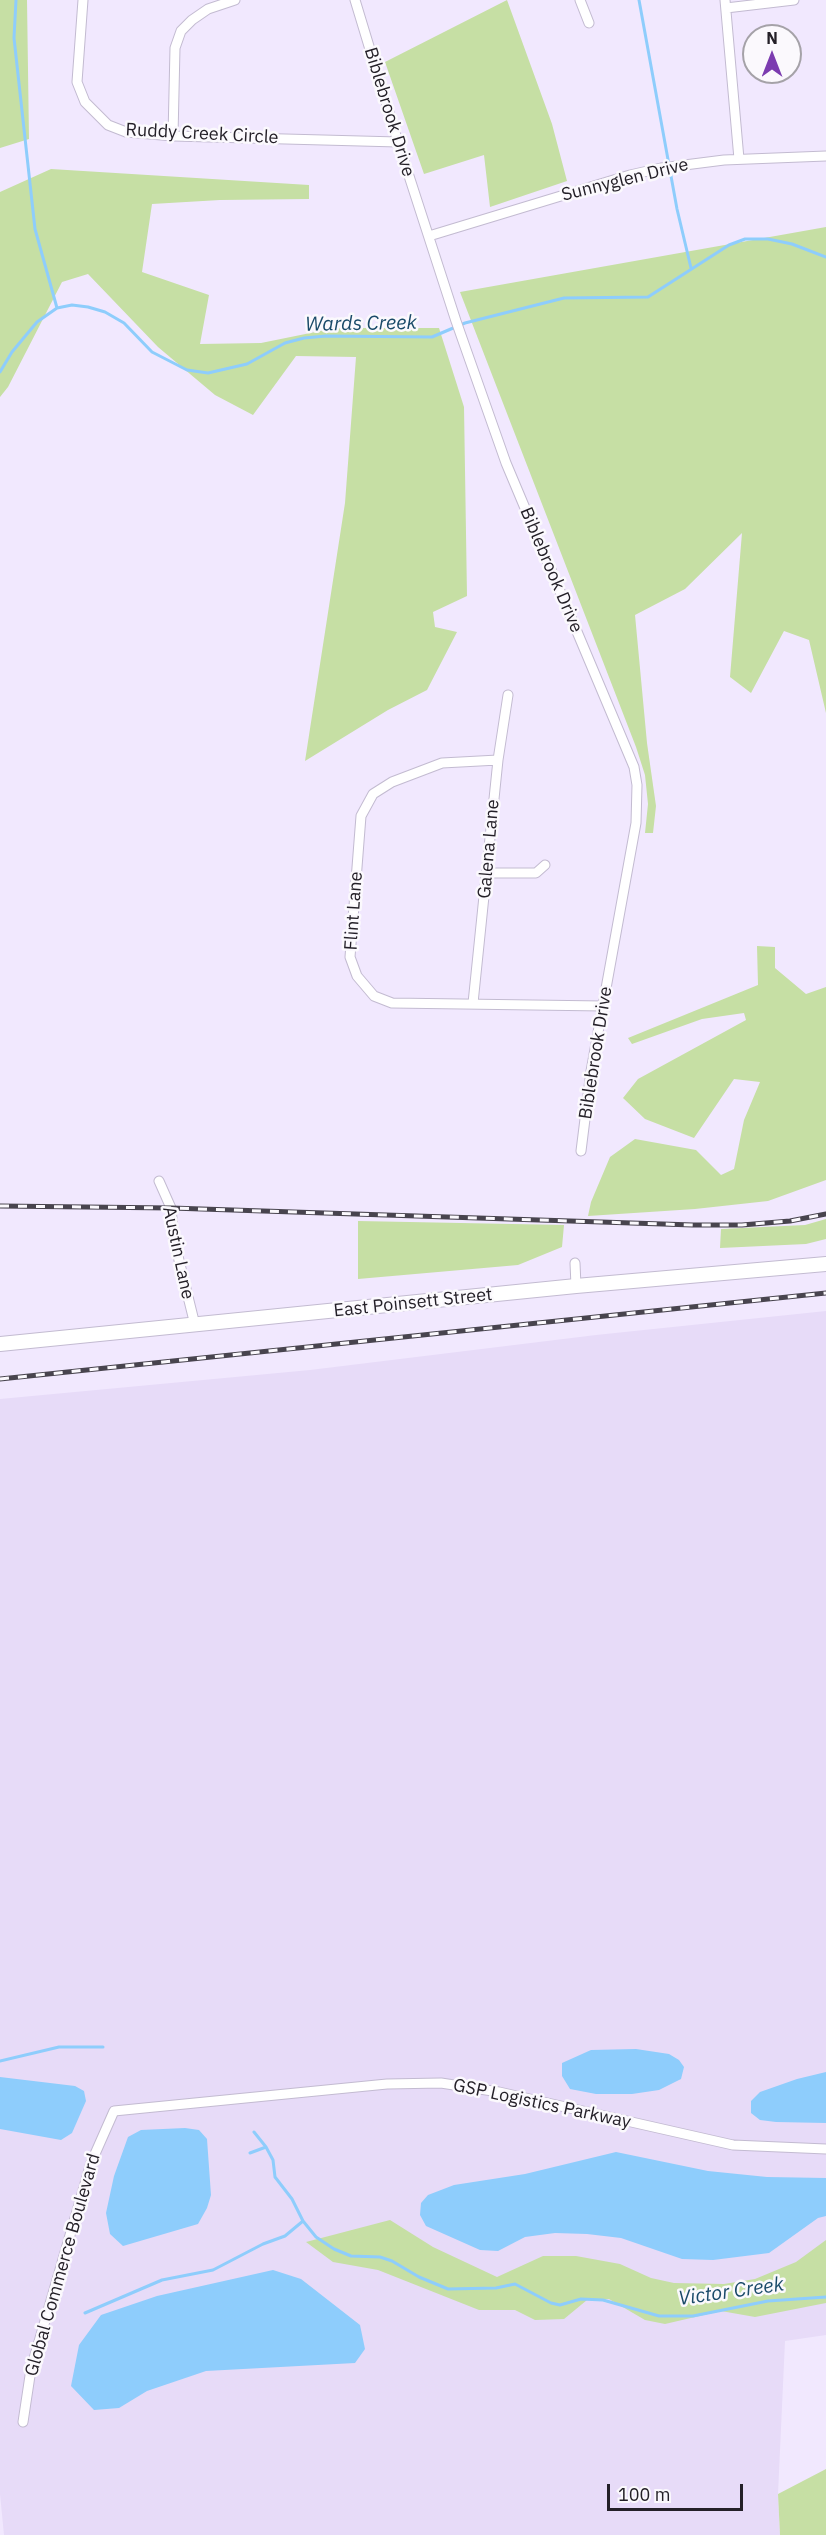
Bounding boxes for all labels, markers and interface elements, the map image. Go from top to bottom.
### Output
north arrow [742,24,802,84]
text: N [766,28,778,48]
street label: Biblebrook Drive [359,45,419,179]
street label: Ruddy Creek Circle [125,119,279,149]
street label: Sunnyglen Drive [559,154,691,206]
water label: Wards Creek [305,311,417,337]
street label: Biblebrook Drive [515,504,587,636]
street label: Galena Lane [474,798,504,900]
street label: Flint Lane [340,871,368,951]
street label: Biblebrook Drive [575,985,617,1121]
street label: Austin Lane [158,1205,198,1301]
street label: East Poinsett Street [333,1284,493,1322]
street label: GSP Logistics Parkway [451,2075,633,2133]
street label: Global Commerce Boulevard [21,2151,105,2379]
water label: Victor Creek [677,2273,785,2311]
scale bar [610,2472,746,2510]
text: 100 m [618,2483,670,2506]

